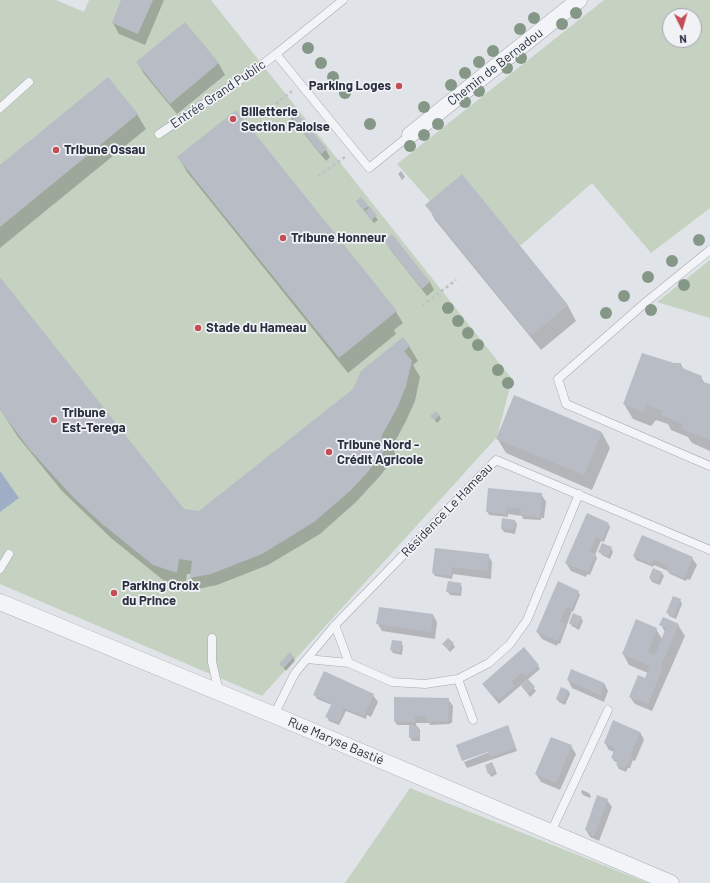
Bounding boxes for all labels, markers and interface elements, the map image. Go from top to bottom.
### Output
north arrow [662,8,702,48]
street label: Chemin de Bernadou [444,25,546,109]
text: N [679,33,687,46]
street label: Entrée Grand Public [167,56,269,132]
place label: Parking Loges [309,78,391,94]
marker: Parking Loges [394,81,404,91]
place label: Billetterie Section Paloise [241,104,330,135]
marker: Billetterie Section Paloise [228,114,238,124]
place label: Tribune Ossau [64,142,145,158]
marker: Tribune Ossau [51,145,61,155]
place label: Tribune Honneur [291,230,386,246]
marker: Tribune Honneur [278,233,288,243]
place label: Stade du Hameau [206,320,306,336]
marker: Stade du Hameau [193,323,203,333]
place label: Tribune Est-Terega [62,405,126,436]
marker: Tribune Est-Terega [49,415,59,425]
place label: Tribune Nord - Crédit Agricole [337,437,423,468]
marker: Tribune Nord - Crédit Agricole [324,447,334,457]
street label: Résidence Le Hameau [398,460,496,560]
place label: Parking Croix du Prince [122,578,199,609]
marker: Parking Croix du Prince [109,588,119,598]
street label: Rue Maryse Bastié [286,714,386,768]

